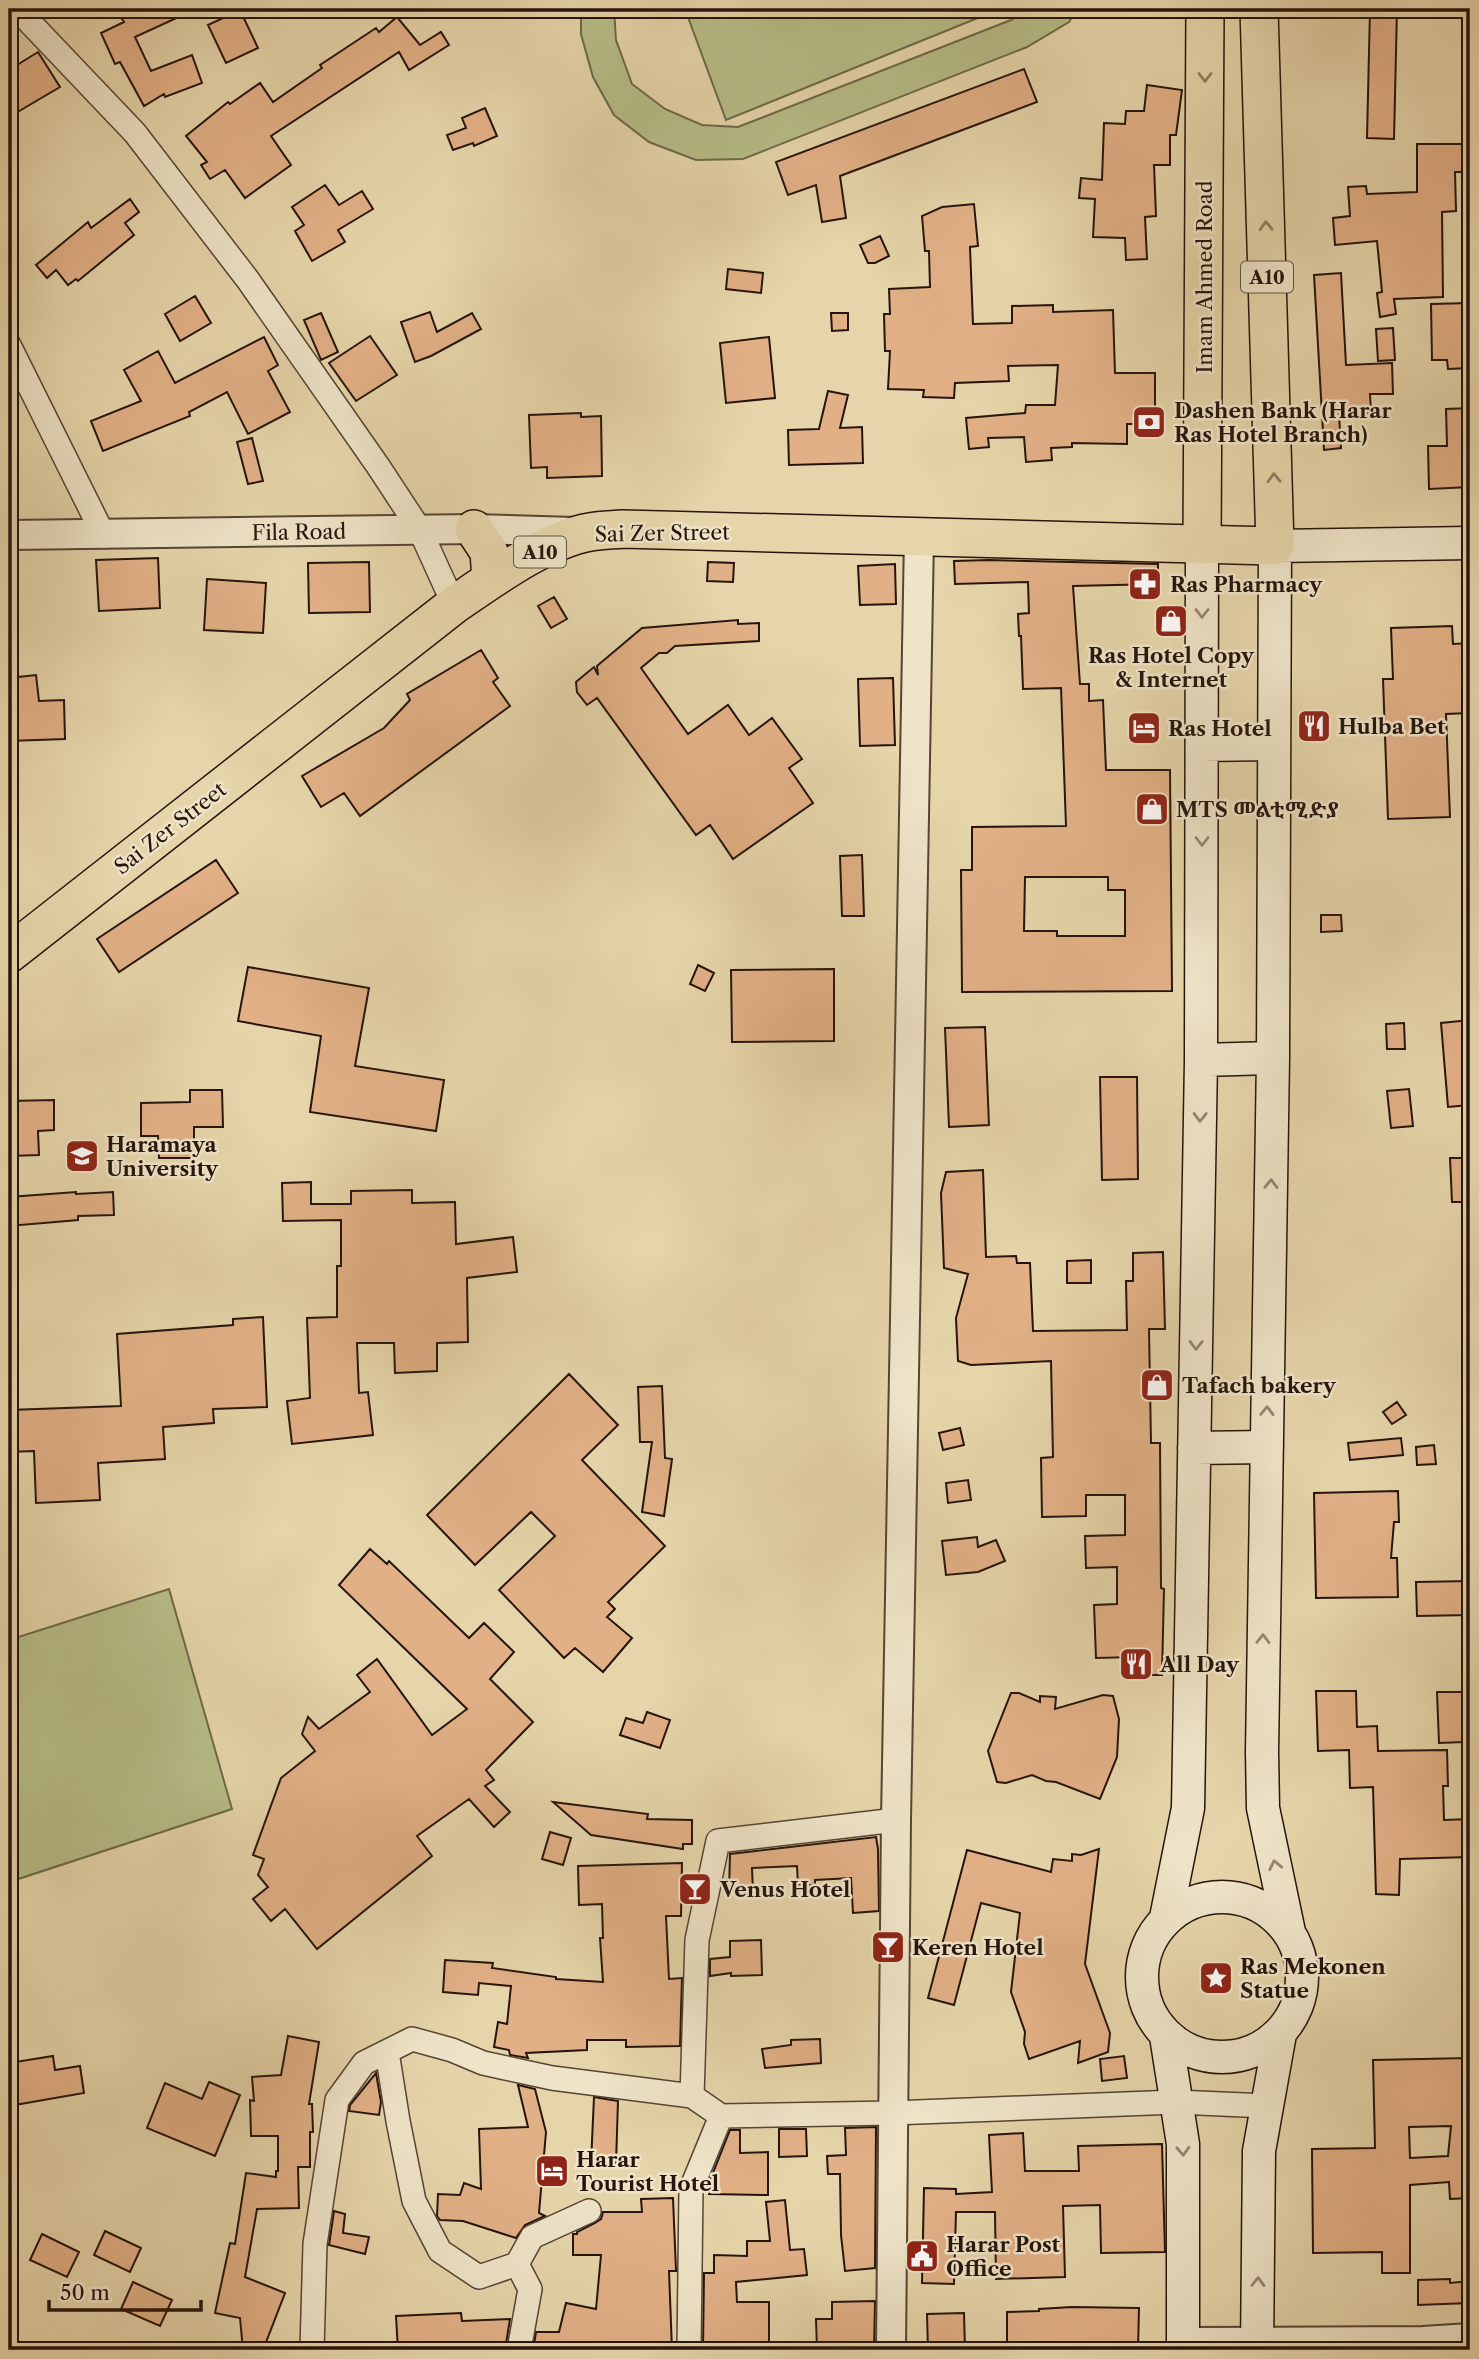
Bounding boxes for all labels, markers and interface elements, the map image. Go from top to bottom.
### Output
one-way arrow [1197,72,1213,83]
street label: Imam Ahmed Road [1192,180,1217,374]
one-way arrow [1258,220,1273,231]
road number: A10 [1241,262,1293,292]
place label: Dashen Bank (Harar Ras Hotel Branch) [1174,398,1392,447]
bank icon: Dashen Bank (Harar Ras Hotel Branch) [1130,403,1168,441]
one-way arrow [1266,472,1281,483]
street label: Fila Road [251,519,347,545]
street label: Sai Zer Street [594,519,730,547]
road number: A10 [514,537,566,568]
pharmacy icon: Ras Pharmacy [1126,565,1164,603]
place label: Ras Pharmacy [1170,572,1323,597]
shop icon: Ras Hotel Copy & Internet [1152,602,1190,640]
one-way arrow [1194,608,1210,619]
place label: Ras Hotel Copy & Internet [1088,643,1255,692]
restaurant icon: Hulba Bet [1295,707,1333,745]
hotel icon: Ras Hotel [1125,709,1163,747]
place label: Hulba Bet [1338,714,1446,739]
place label: Ras Hotel [1168,716,1272,741]
street label: Sai Zer Street [109,776,231,879]
shop icon: MTS መልቲሚድያ [1133,790,1171,828]
place label: MTS መልቲሚድያ [1176,797,1339,822]
one-way arrow [1194,836,1210,846]
one-way arrow [1192,1112,1208,1123]
place label: Haramaya University [106,1132,219,1181]
school or university icon: Haramaya University [63,1137,101,1175]
one-way arrow [1263,1178,1279,1189]
one-way arrow [1188,1340,1204,1350]
shop icon: Tafach bakery [1138,1366,1176,1404]
place label: Tafach bakery [1182,1373,1337,1398]
one-way arrow [1260,1406,1275,1417]
one-way arrow [1256,1633,1271,1644]
restaurant icon: All Day [1117,1645,1155,1683]
place label: All Day [1159,1652,1240,1677]
one-way arrow [1269,1859,1284,1871]
bar icon: Venus Hotel [676,1870,714,1908]
place label: Venus Hotel [719,1877,850,1902]
bar icon: Keren Hotel [869,1928,907,1966]
place label: Keren Hotel [912,1935,1044,1960]
place label: Ras Mekonen Statue [1240,1954,1386,2003]
place icon: Ras Mekonen Statue [1197,1959,1235,1997]
place label: Harar Tourist Hotel [576,2147,719,2196]
one-way arrow [1175,2147,1191,2157]
hotel icon: Harar Tourist Hotel [533,2152,571,2190]
place label: Harar Post Office [946,2232,1061,2281]
public building icon: Harar Post Office [903,2237,941,2275]
scale bar [49,2268,201,2312]
one-way arrow [1250,2276,1265,2287]
text: 50 m [60,2280,110,2305]

